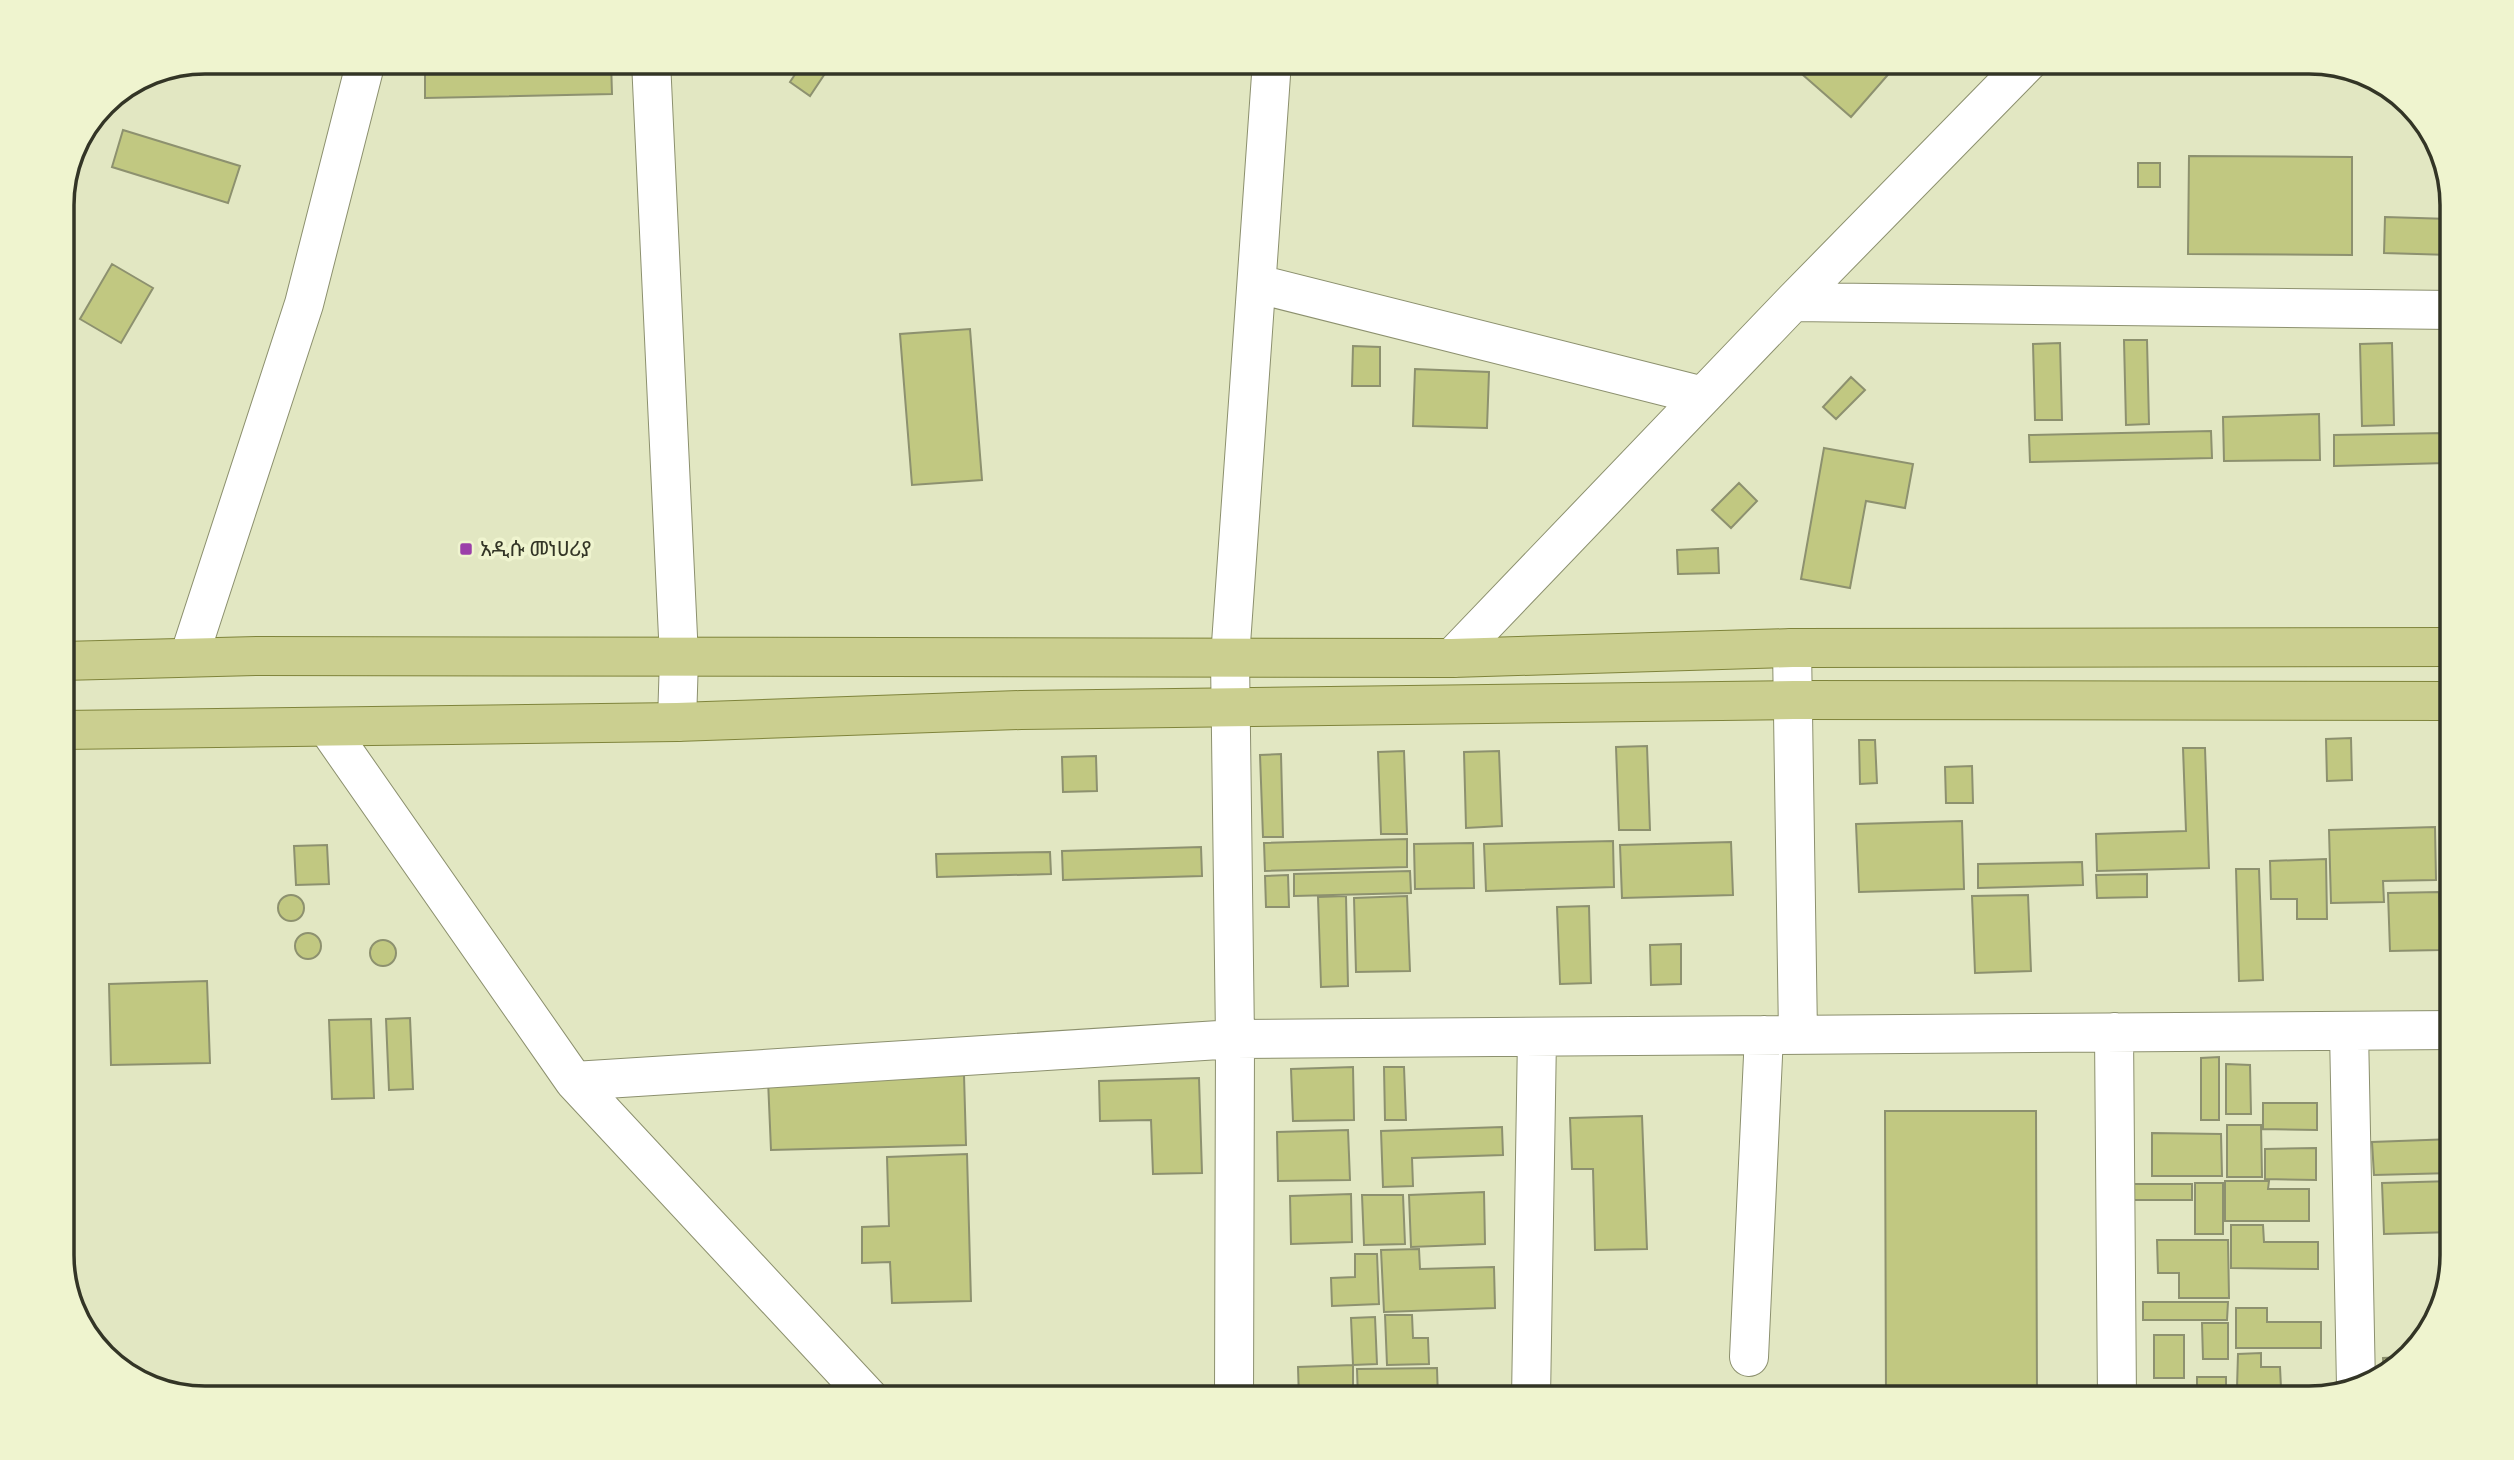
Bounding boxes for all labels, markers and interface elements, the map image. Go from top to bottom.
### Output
place label: አዲሱ መነሀሪያ [480,535,591,560]
marker: አዲሱ መነሀሪያ [458,541,474,557]

